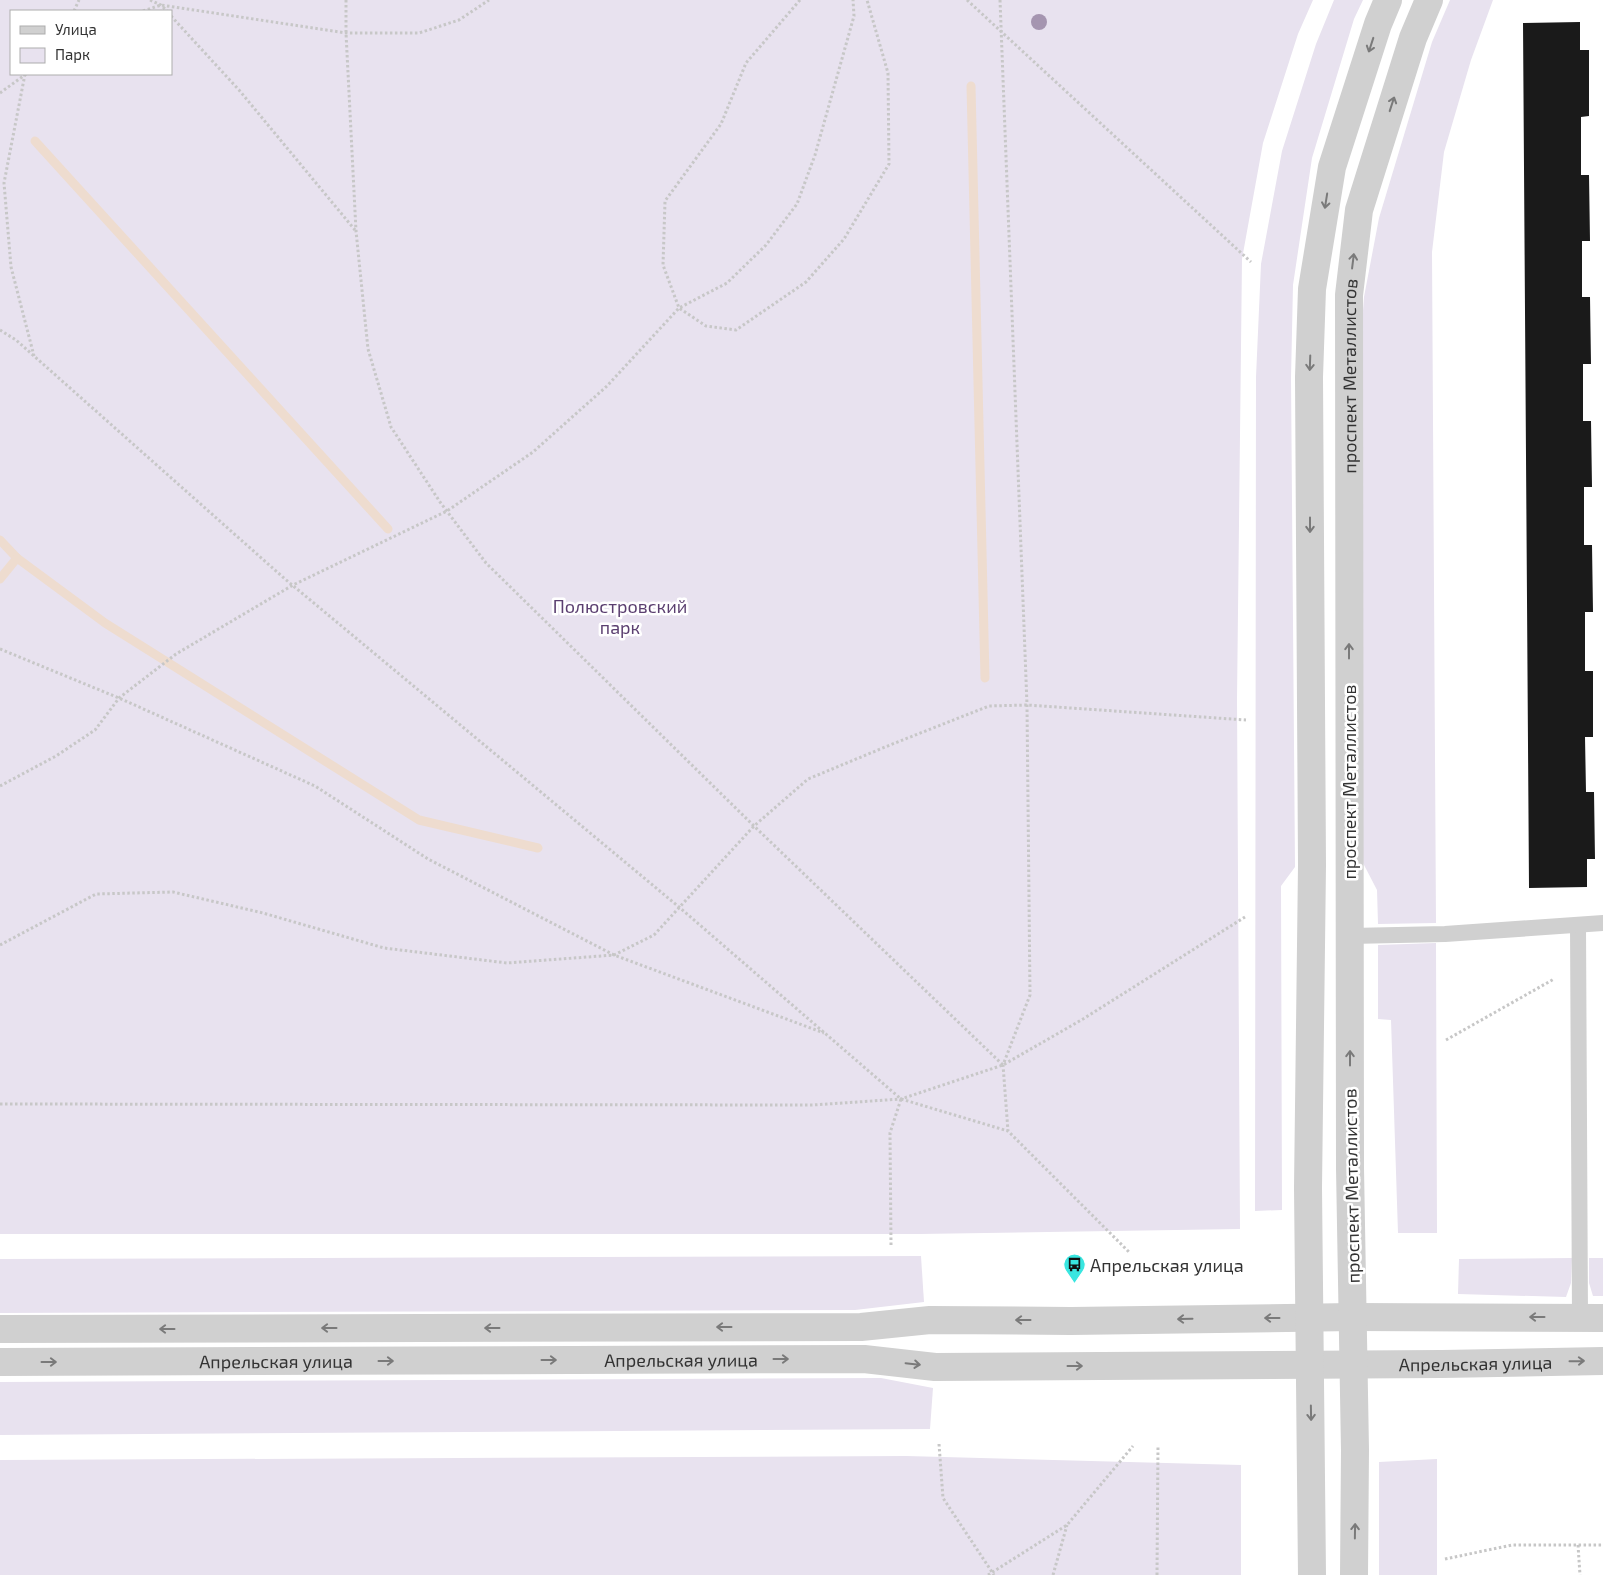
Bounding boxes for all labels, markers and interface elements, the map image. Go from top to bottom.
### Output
legend [10,10,172,75]
text: Улица [55,20,97,38]
one-way arrow [1365,37,1375,53]
text: Парк [55,45,90,63]
one-way arrow [1388,97,1398,113]
one-way arrow [1321,193,1331,209]
one-way arrow [1348,253,1358,269]
street label: проспект Металлистов [1338,277,1362,474]
one-way arrow [1305,354,1314,370]
one-way arrow [1305,516,1315,533]
park label: Полюстровский парк [553,595,687,638]
one-way arrow [1344,643,1354,660]
street label: проспект Металлистов [1338,684,1360,880]
one-way arrow [1345,1051,1355,1067]
street label: проспект Металлистов [1338,1088,1364,1284]
bus stop icon: Апрельская улица [1062,1253,1086,1284]
place label: Апрельская улица [1090,1254,1244,1276]
one-way arrow [1529,1312,1546,1322]
one-way arrow [1264,1313,1280,1322]
one-way arrow [1178,1314,1194,1323]
one-way arrow [1015,1315,1032,1325]
one-way arrow [717,1322,733,1332]
one-way arrow [322,1323,338,1333]
one-way arrow [484,1323,500,1333]
one-way arrow [159,1324,176,1334]
street label: Апрельская улица [604,1348,758,1371]
street label: Апрельская улица [199,1350,353,1372]
street label: Апрельская улица [1399,1351,1553,1375]
one-way arrow [772,1354,789,1364]
one-way arrow [540,1355,556,1365]
one-way arrow [378,1356,394,1366]
one-way arrow [40,1357,56,1367]
one-way arrow [1569,1357,1585,1366]
one-way arrow [904,1359,920,1369]
one-way arrow [1066,1361,1083,1371]
one-way arrow [1306,1405,1315,1421]
one-way arrow [1350,1524,1359,1540]

